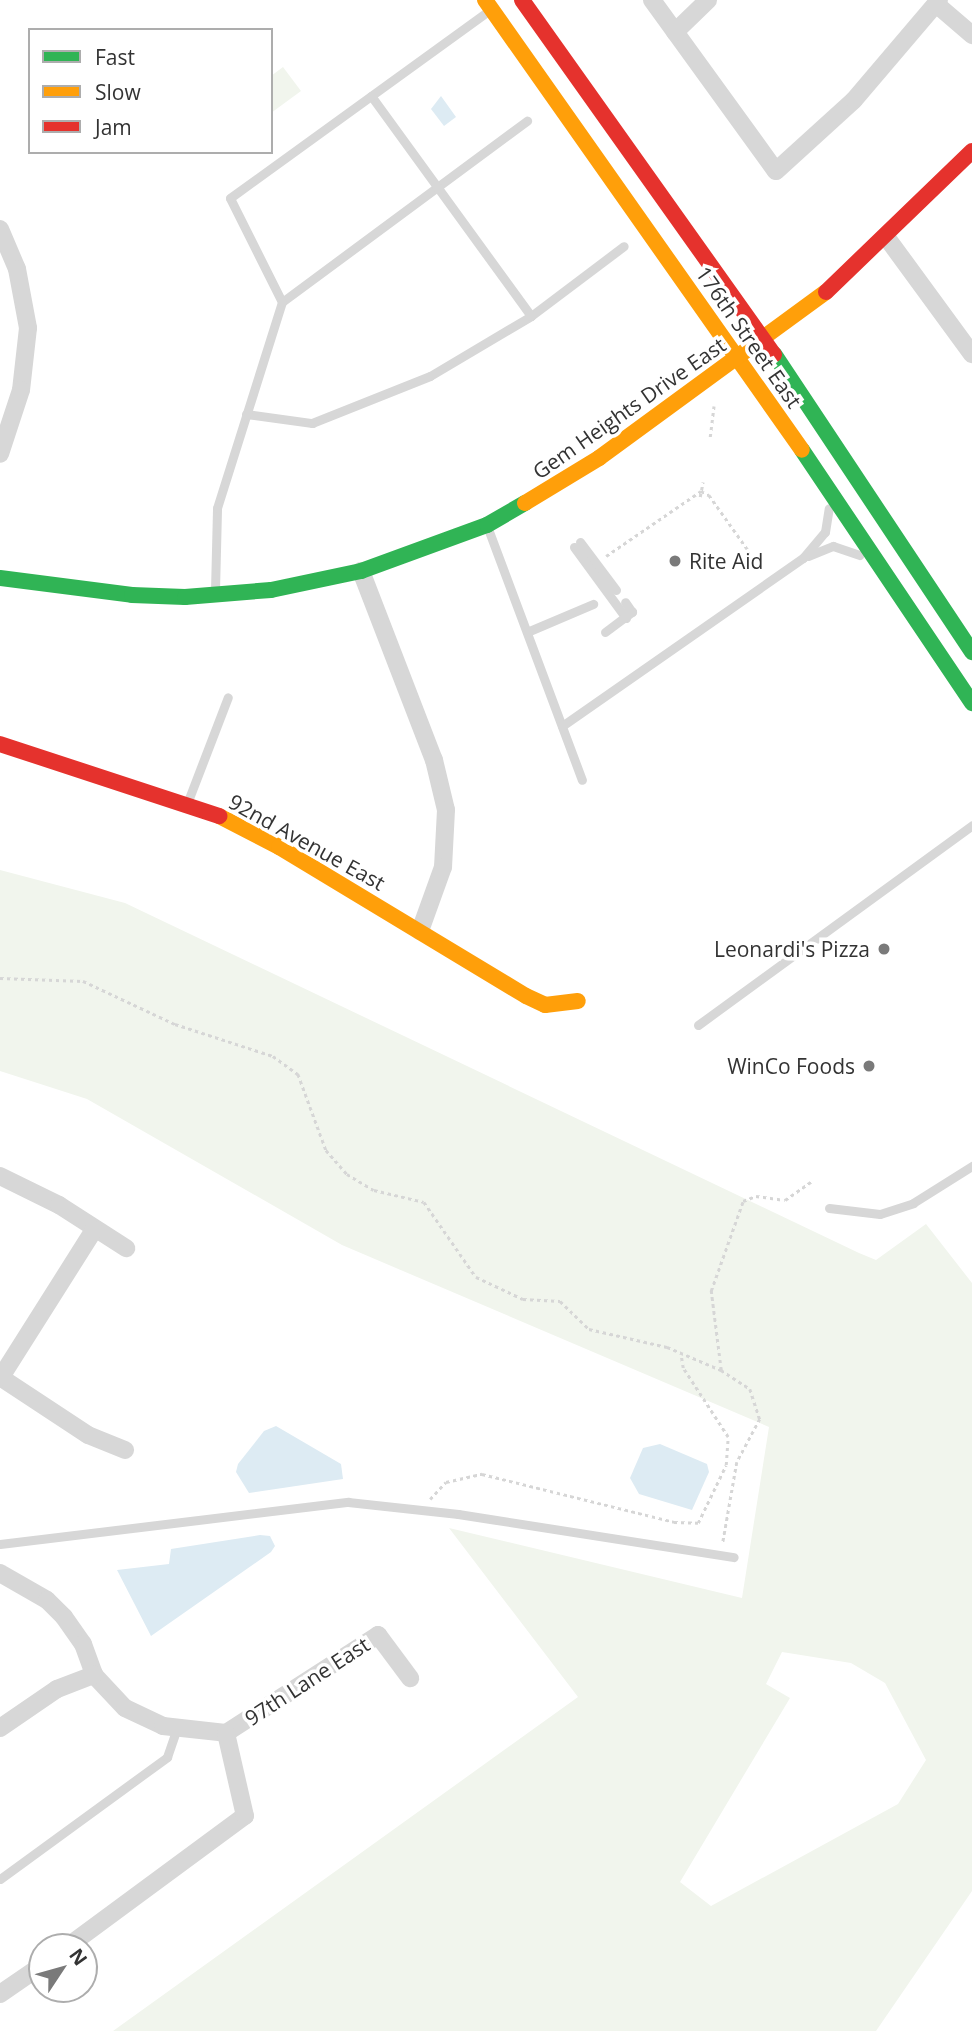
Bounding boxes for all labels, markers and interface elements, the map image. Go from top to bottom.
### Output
legend [28,28,273,154]
text: Fast [95,43,135,71]
text: Slow [95,78,141,106]
text: Jam [95,113,132,141]
street label: 176th Street East [691,261,807,413]
street label: Gem Heights Drive East [528,332,730,484]
place label: Rite Aid [689,548,763,574]
marker: Rite Aid [667,553,683,569]
street label: 92nd Avenue East [225,789,389,895]
place label: Leonardi's Pizza [714,936,870,962]
marker: Leonardi's Pizza [876,941,892,957]
place label: WinCo Foods [727,1053,855,1079]
marker: WinCo Foods [861,1058,877,1074]
street label: 97th Lane East [240,1631,374,1731]
north arrow [28,1933,98,2003]
text: N [63,1943,93,1971]

